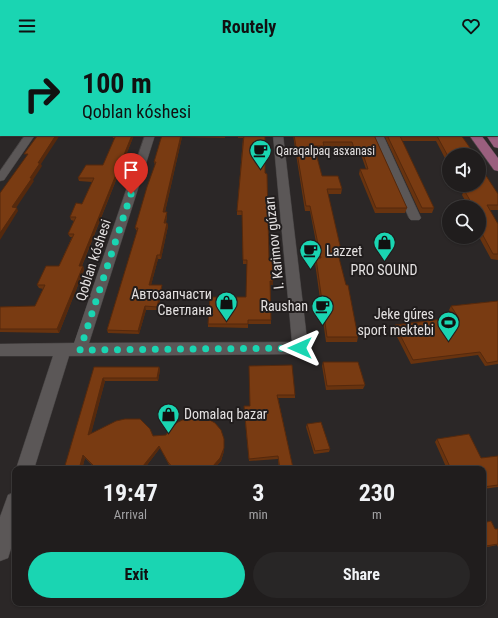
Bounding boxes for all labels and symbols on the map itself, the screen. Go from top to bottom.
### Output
cafe icon: Qaraqalpaq asxanasi [248,138,274,171]
place label: Qaraqalpaq asxanasi [276,144,375,158]
pin [114,153,148,194]
street label: I. Karimov gúzarı [261,196,287,290]
street label: Qoblan kóshesi [72,217,114,303]
shop icon: PRO SOUND [371,229,397,262]
cafe icon: Lazzet [298,238,324,271]
place label: Lazzet [326,243,362,259]
place label: PRO SOUND [350,262,418,278]
place label: Автозапчасти Светлана [131,286,212,318]
shop icon: Автозапчасти Светлана [214,289,240,322]
cafe icon: Raushan [310,293,336,326]
place label: Raushan [260,298,308,314]
place label: Jeke gúres sport mektebi [357,306,434,338]
sports icon: Jeke gúres sport mektebi [436,309,462,342]
position arrow [279,327,321,369]
shop icon: Domalaq bazar [156,401,182,434]
place label: Domalaq bazar [184,406,267,422]

